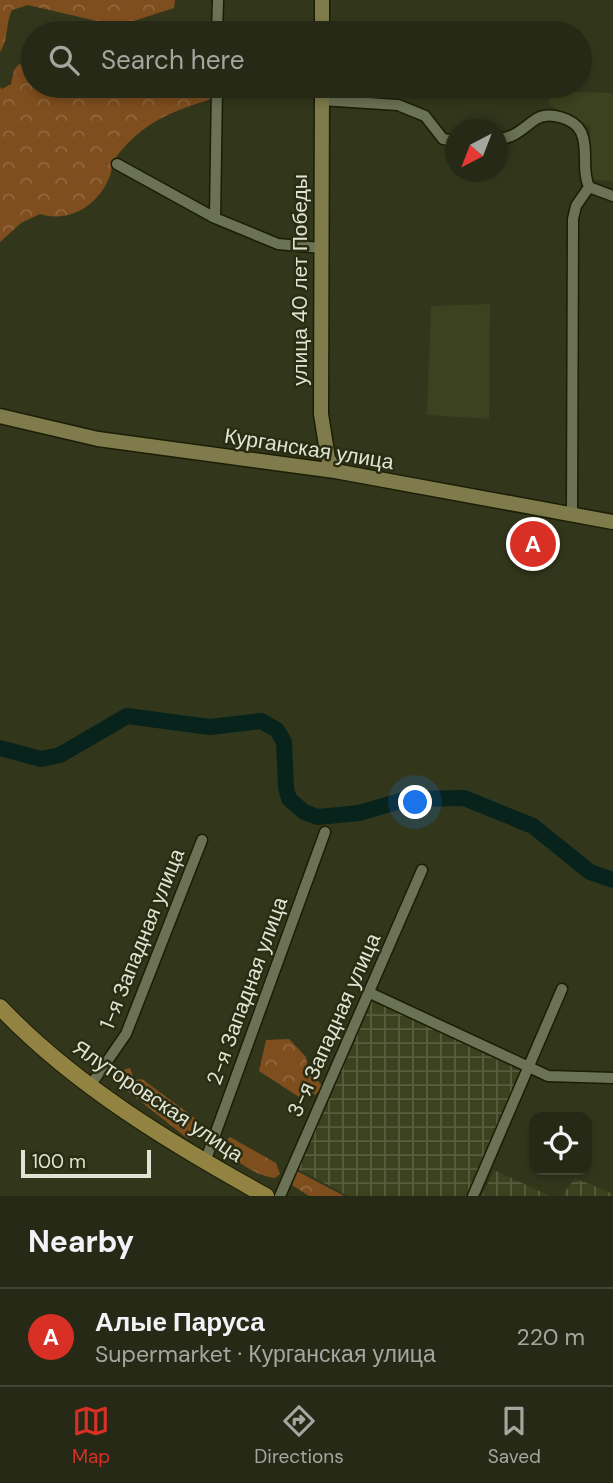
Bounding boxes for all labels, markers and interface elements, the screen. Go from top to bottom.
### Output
search box [21,21,592,98]
icon: search [45,41,83,79]
text: Search here [101,43,244,77]
north arrow [445,119,508,182]
street label: улица 40 лет Победы [286,174,314,386]
street label: Курганская улица [222,422,396,476]
pin: A [510,518,556,570]
your location [398,785,432,819]
street label: 1-я Западная улица [93,844,191,1033]
street label: 2-я Западная улица [200,893,294,1089]
street label: 3-я Западная улица [281,928,387,1121]
street label: Ялуторовская улица [67,1034,249,1169]
map controls [529,1112,592,1175]
button: locate [529,1112,592,1175]
scale bar [21,1147,150,1179]
text: 100 m [32,1149,86,1174]
text: Nearby [28,1222,134,1261]
text: Алые Паруса [95,1305,265,1339]
text: A [43,1322,59,1352]
text: 220 m [516,1322,585,1352]
text: Supermarket · Курганская улица [95,1339,436,1369]
tab: Map [72,1402,110,1469]
tab: Directions [254,1402,344,1469]
tab: Saved [488,1402,541,1469]

